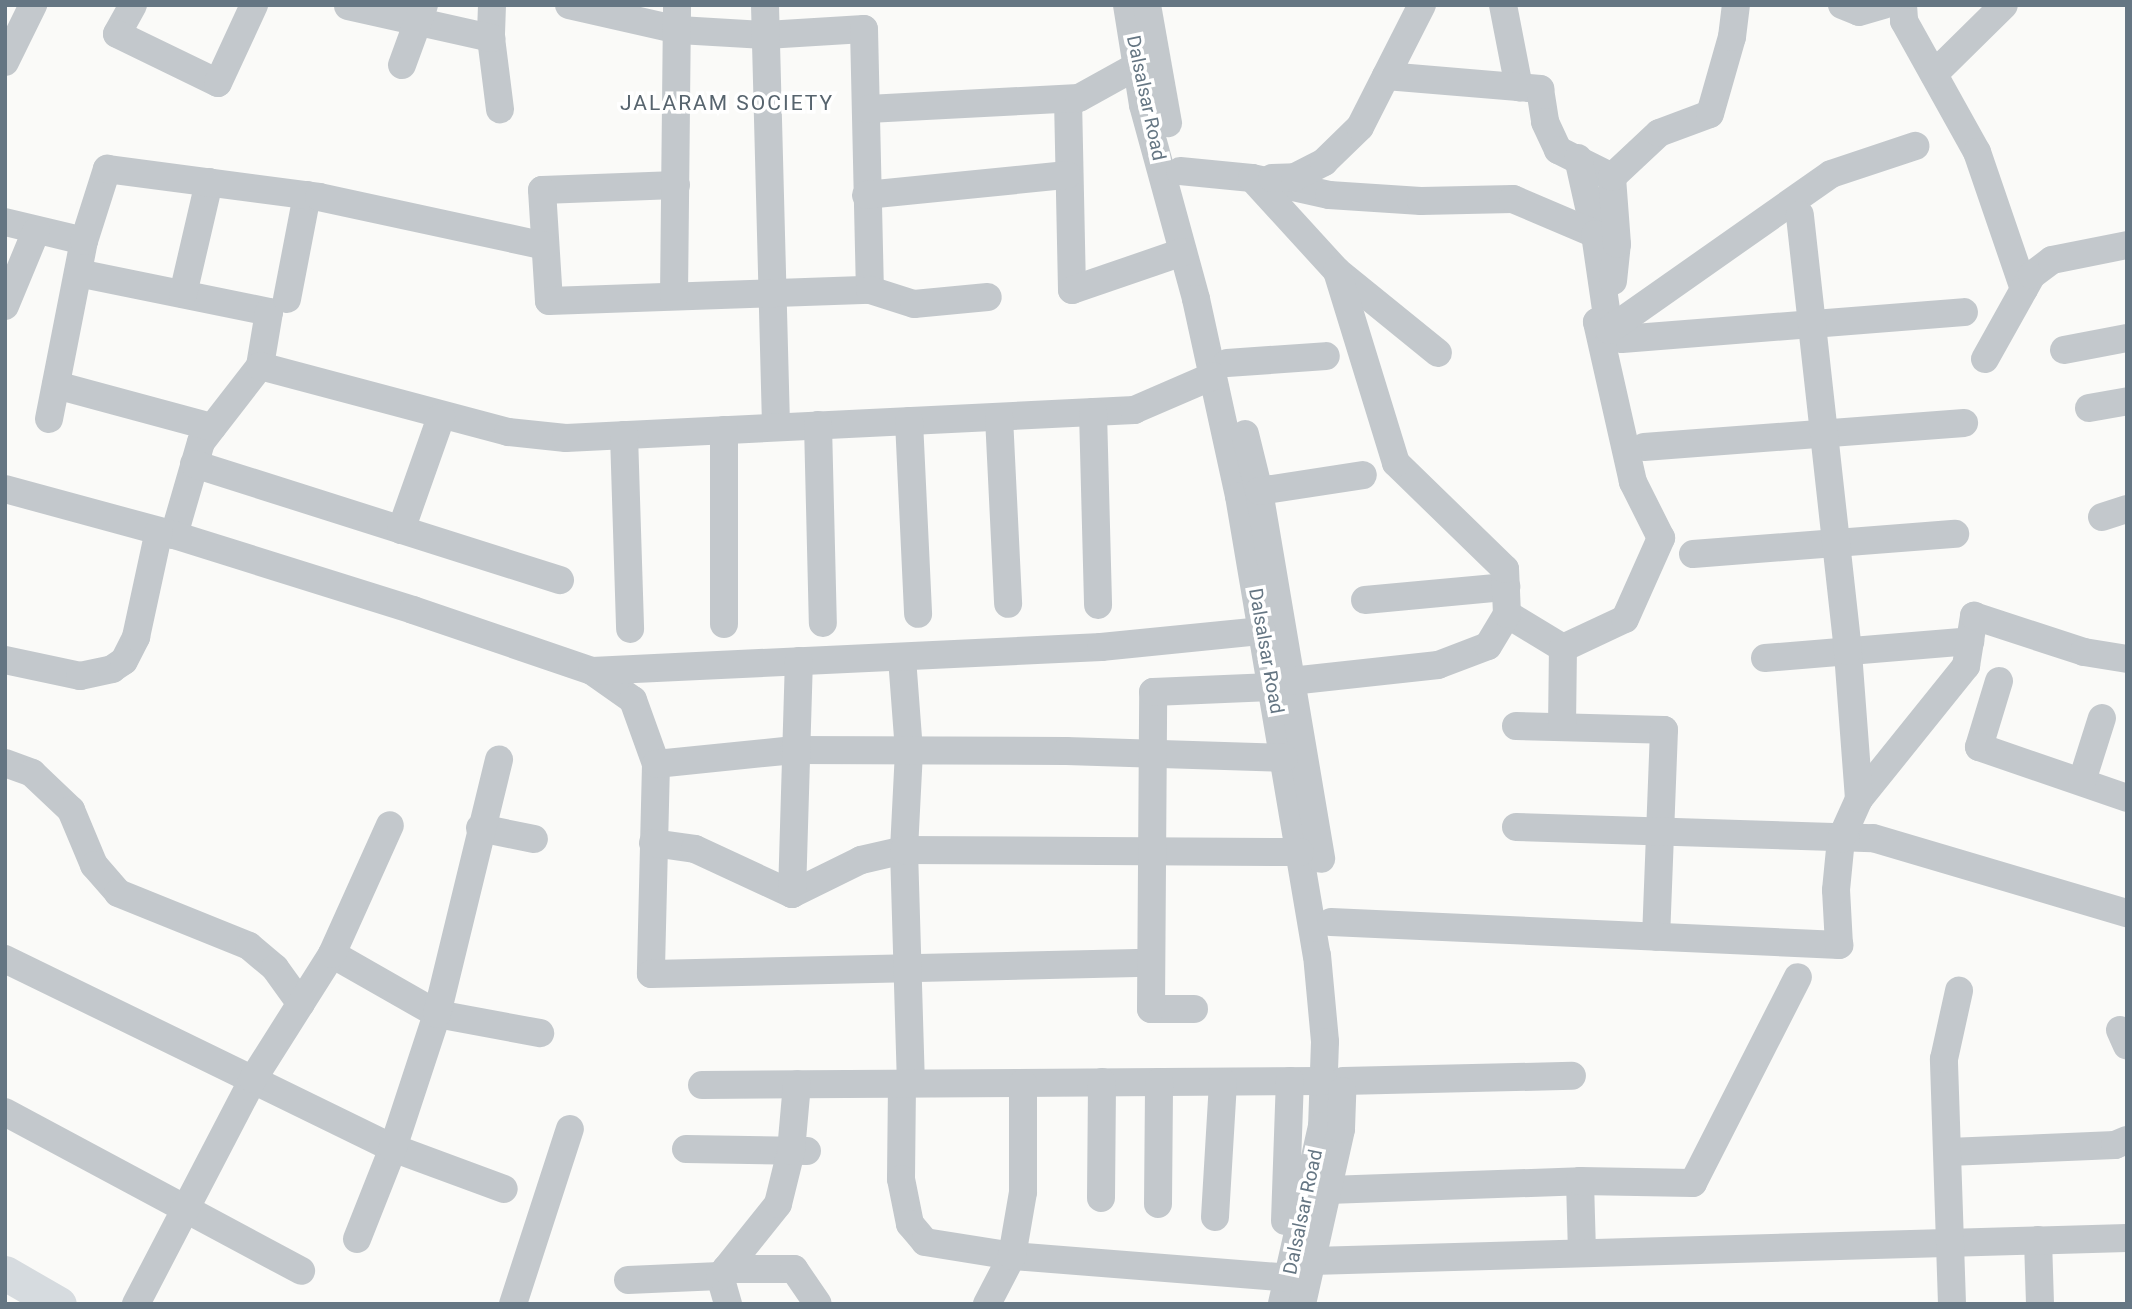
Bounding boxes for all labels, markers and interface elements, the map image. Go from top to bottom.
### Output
street label: Dalsalsar Road [1122,33,1170,163]
district label: JALARAM SOCIETY [622,90,832,116]
street label: Dalsalsar Road [1244,586,1288,716]
street label: Dalsalsar Road [1279,1147,1327,1277]

